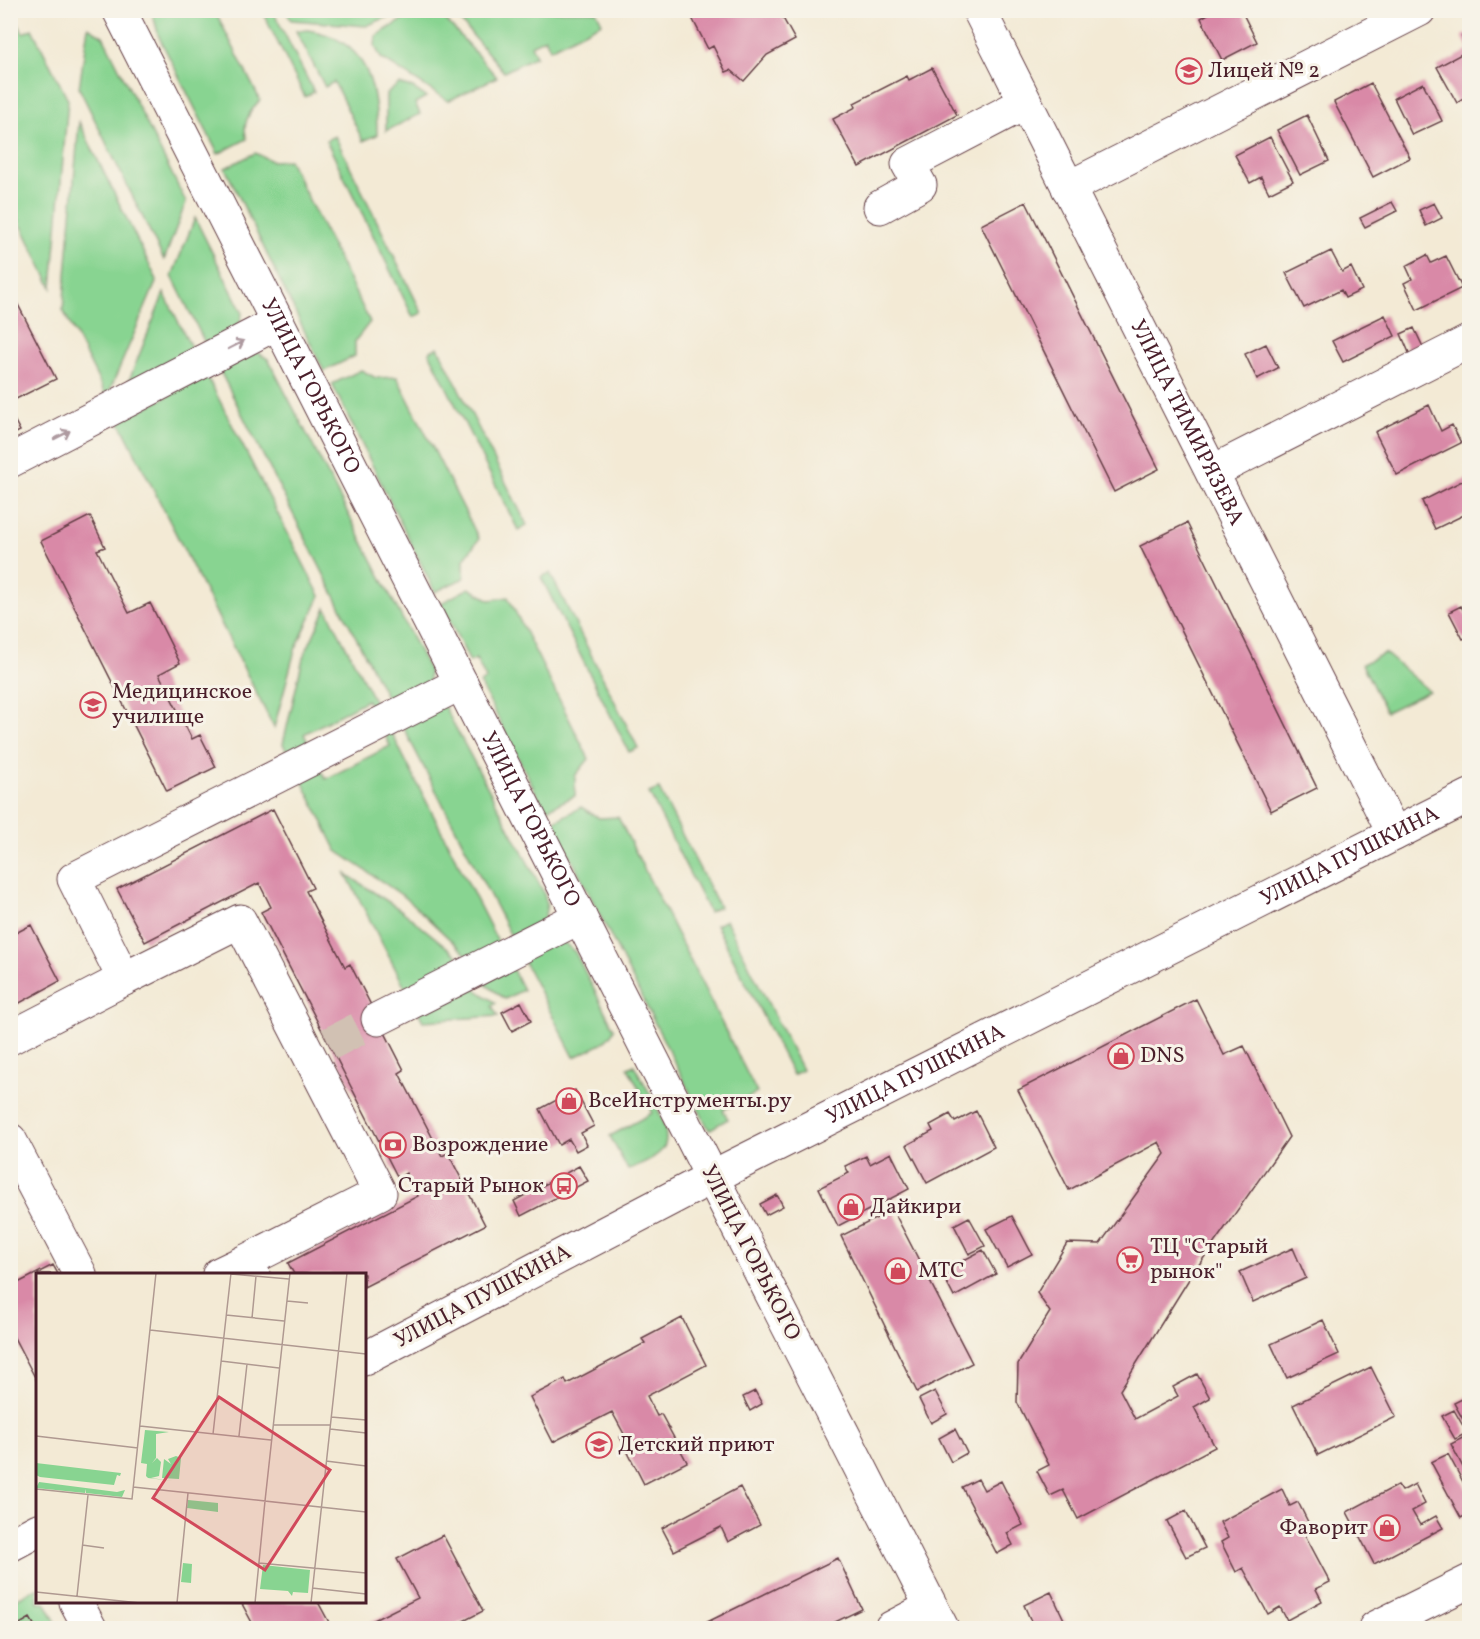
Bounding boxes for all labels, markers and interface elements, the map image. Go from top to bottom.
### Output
school or university icon: Лицей № 2 [1174,56,1204,86]
place label: Лицей № 2 [1208,56,1320,87]
street label: УЛИЦА ГОРЬКОГО [253,293,368,479]
street label: УЛИЦА ТИМИРЯЗЕВА [1122,314,1252,531]
one-way arrow [226,339,244,350]
one-way arrow [53,428,71,440]
place label: Медицинское училище [112,677,252,733]
school or university icon: Медицинское училище [78,690,108,720]
street label: УЛИЦА ГОРЬКОГО [473,726,588,913]
street label: УЛИЦА ПУШКИНА [1255,798,1445,915]
street label: УЛИЦА ПУШКИНА [821,1017,1010,1133]
shop icon: DNS [1106,1041,1136,1071]
place label: DNS [1140,1041,1185,1072]
shop icon: ВсеИнструменты.ру [554,1086,584,1116]
place label: ВсеИнструменты.ру [588,1086,792,1117]
bank icon: Возрождение [378,1130,408,1160]
place label: Возрождение [412,1130,548,1161]
street label: УЛИЦА ГОРЬКОГО [692,1160,808,1346]
place label: Старый Рынок [398,1171,544,1202]
bus stop icon: Старый Рынок [549,1171,579,1201]
shop icon: Дайкири [836,1192,866,1222]
place label: Дайкири [870,1192,961,1223]
place label: ТЦ "Старый рынок" [1150,1232,1268,1288]
street label: УЛИЦА ПУШКИНА [389,1237,577,1357]
supermarket icon: ТЦ "Старый рынок" [1115,1245,1145,1275]
shop icon: МТС [883,1256,913,1286]
place label: МТС [918,1256,965,1287]
inset map [36,1273,366,1603]
school or university icon: Детский приют [584,1430,614,1460]
place label: Детский приют [618,1430,774,1461]
place label: Фаворит [1280,1513,1368,1544]
shop icon: Фаворит [1372,1513,1402,1543]

